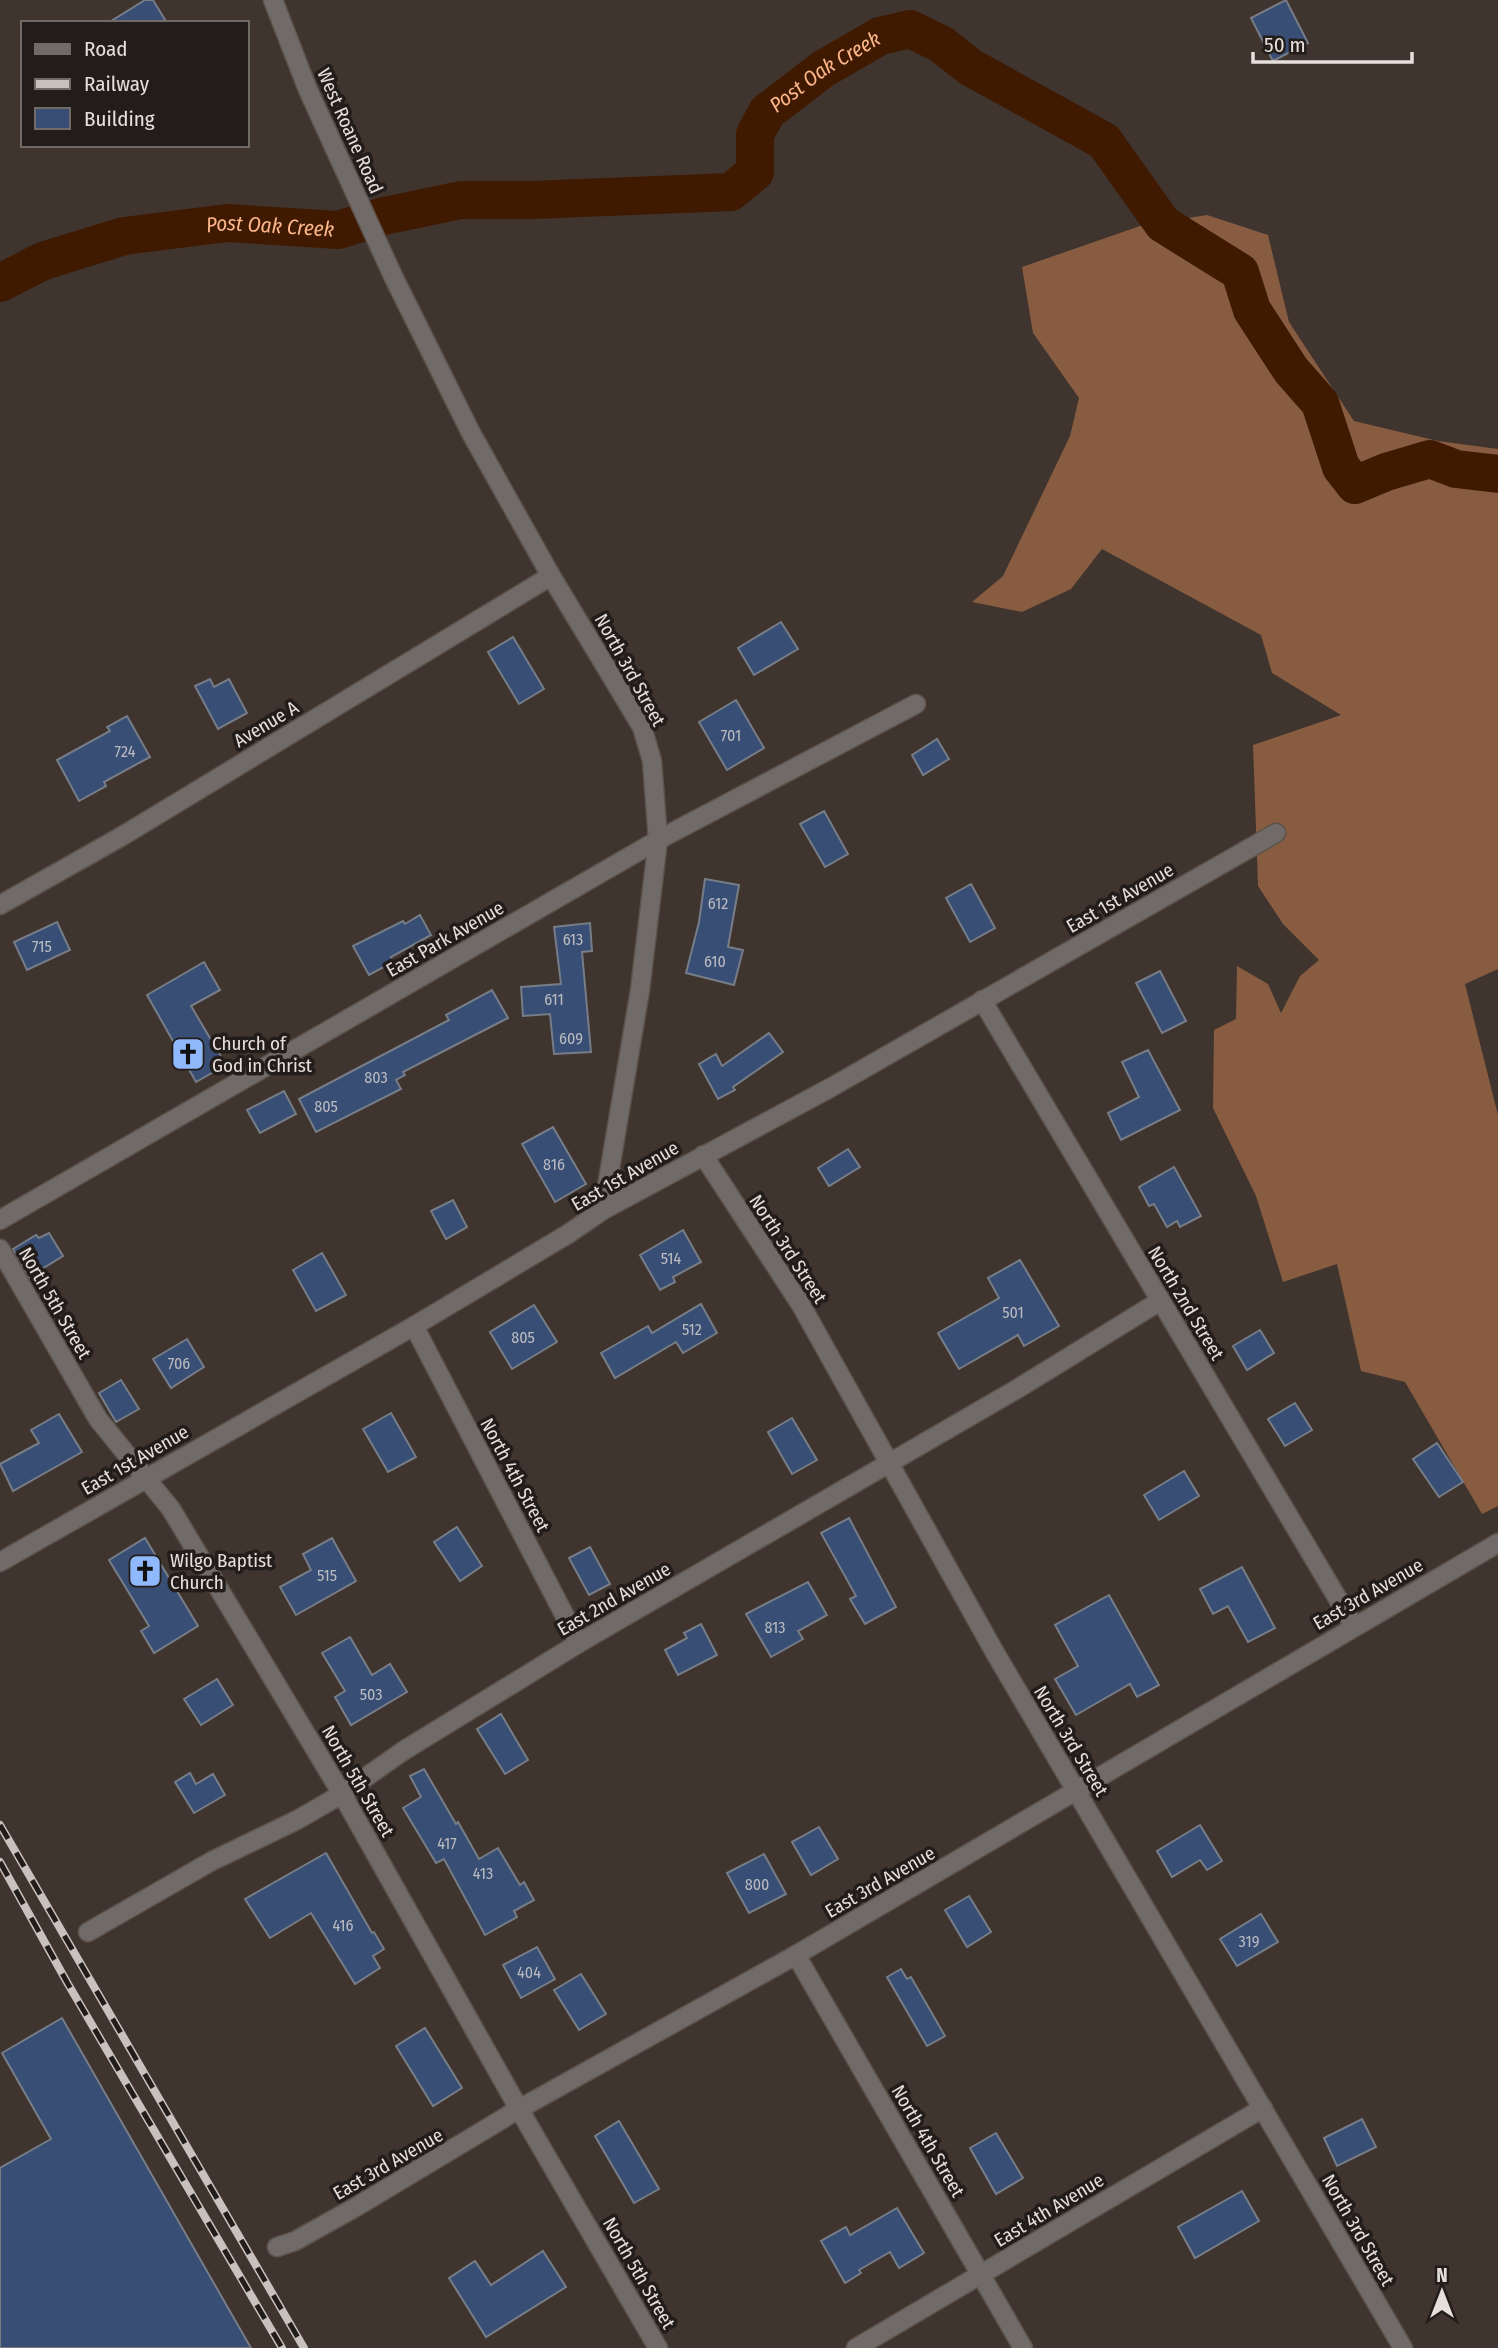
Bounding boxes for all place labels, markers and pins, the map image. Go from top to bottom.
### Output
place label: Church of God in Christ [212,1032,313,1077]
church icon: Church of God in Christ [169,1035,207,1073]
place label: Wilgo Baptist Church [170,1549,273,1594]
church icon: Wilgo Baptist Church [126,1552,164,1590]

